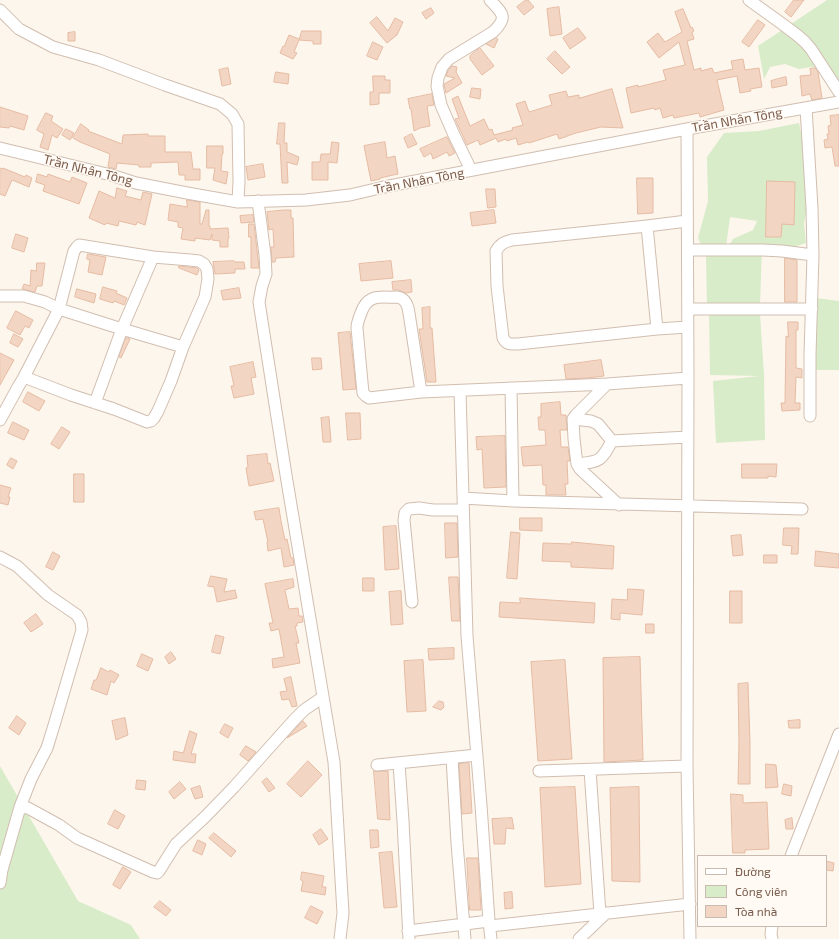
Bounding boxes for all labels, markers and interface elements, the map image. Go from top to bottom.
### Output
street label: Trần Nhân Tông [690,104,784,136]
street label: Trần Nhân Tông [42,151,134,189]
street label: Trần Nhân Tông [372,165,466,197]
legend [697,855,827,927]
text: Đường [735,864,771,878]
text: Công viên [735,884,788,898]
text: Tòa nhà [735,904,777,918]

